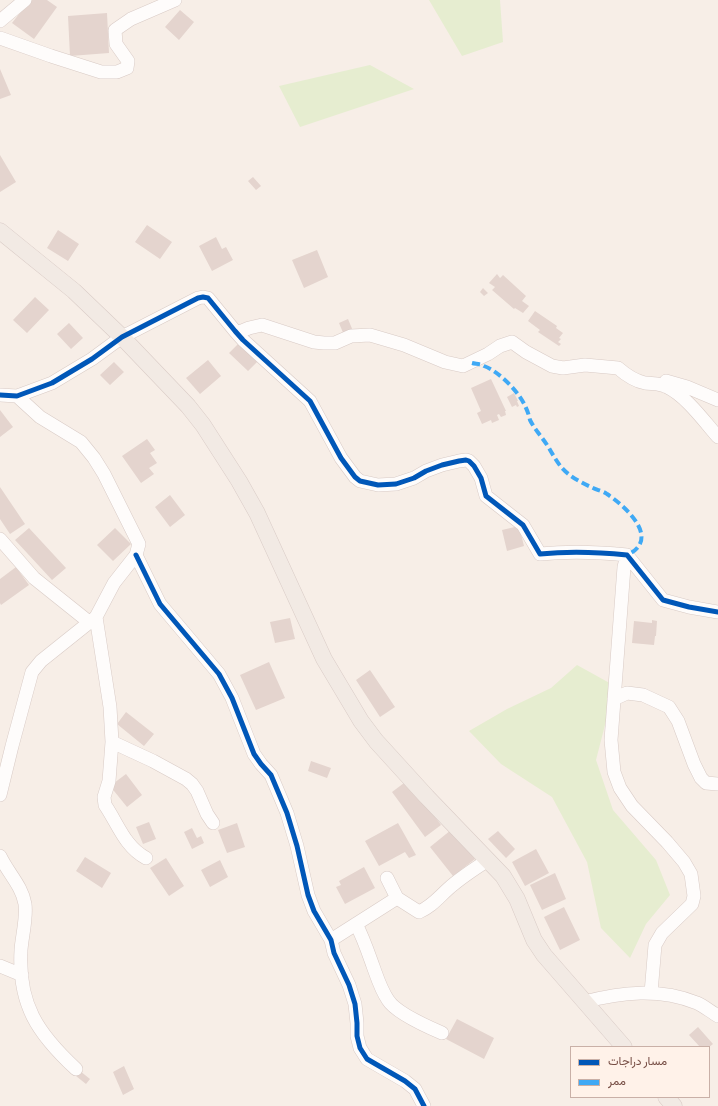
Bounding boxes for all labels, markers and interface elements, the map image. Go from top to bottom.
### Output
legend [570,1046,710,1098]
text: مسار دراجات [608,1055,667,1067]
text: ممر [608,1075,626,1087]

